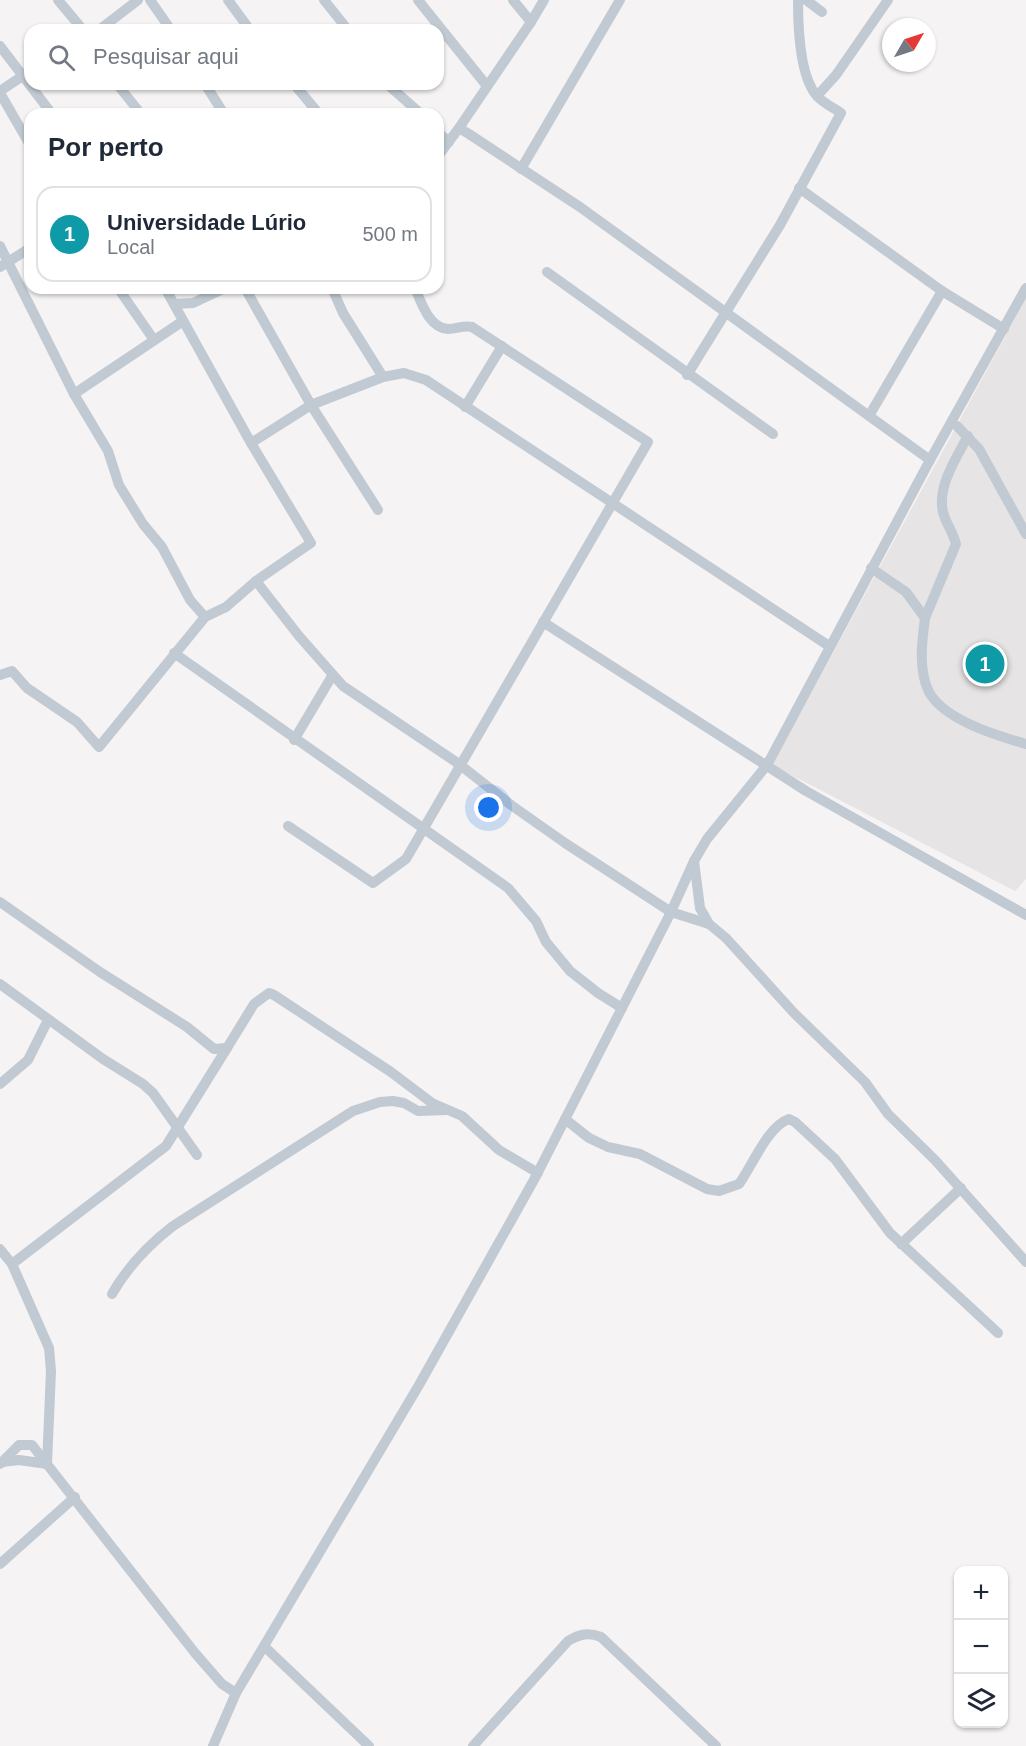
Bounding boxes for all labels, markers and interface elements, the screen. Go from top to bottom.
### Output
north arrow [882,18,936,72]
search box [24,24,444,90]
icon: search [45,41,78,74]
text: Pesquisar aqui [93,44,239,69]
text: Por perto [48,132,164,162]
text: Universidade Lúrio [107,210,306,235]
text: 1 [64,223,75,245]
text: 500 m [362,223,418,245]
text: Local [107,236,155,258]
pin: 1 [966,642,1004,686]
your location [474,793,503,822]
map controls [954,1566,1008,1728]
button: + [954,1566,1008,1620]
button: − [954,1620,1008,1674]
button: layers [954,1674,1008,1728]

